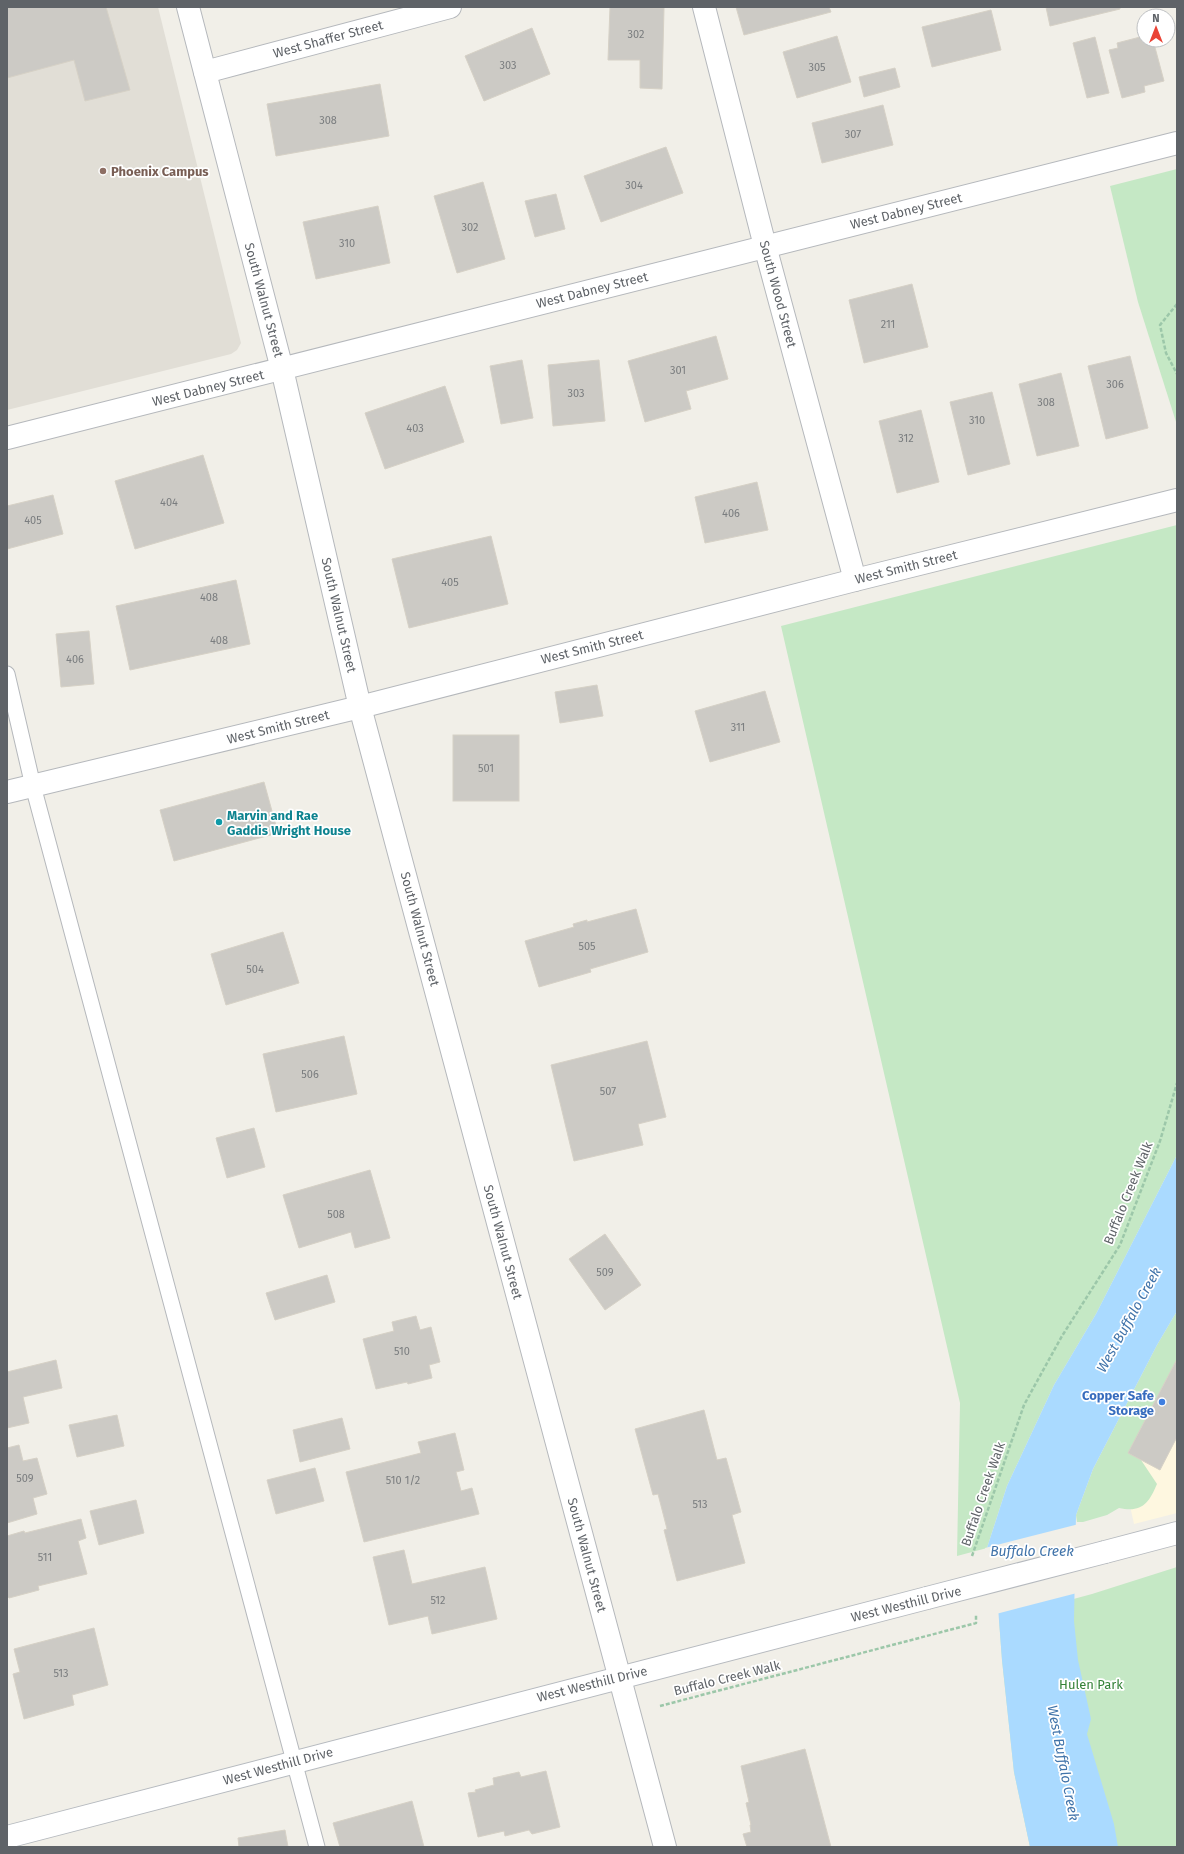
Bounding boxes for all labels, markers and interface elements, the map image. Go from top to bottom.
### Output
north arrow [1136,8,1176,48]
text: N [1152,12,1160,25]
street label: West Shaffer Street [271,17,385,61]
house number: 302 [628,28,644,41]
house number: 303 [499,59,517,72]
house number: 305 [808,61,826,74]
house number: 308 [319,114,337,127]
house number: 307 [845,128,861,141]
place label: Phoenix Campus [111,164,209,179]
marker: Phoenix Campus [98,166,108,176]
house number: 304 [625,179,643,192]
street label: West Dabney Street [849,190,964,232]
house number: 302 [462,221,478,234]
house number: 310 [339,237,355,250]
street label: South Wood Street [756,239,800,349]
street label: South Walnut Street [242,241,287,359]
street label: West Dabney Street [535,269,650,311]
house number: 211 [881,318,895,331]
house number: 301 [670,364,686,377]
street label: West Dabney Street [151,367,266,409]
house number: 306 [1106,378,1124,391]
house number: 303 [567,387,585,400]
house number: 308 [1037,396,1055,409]
house number: 310 [969,414,985,427]
house number: 403 [406,422,424,435]
house number: 312 [898,432,914,445]
house number: 404 [160,496,178,509]
house number: 406 [722,507,740,520]
house number: 405 [24,514,42,527]
street label: West Smith Street [853,547,959,587]
street label: South Walnut Street [318,556,360,674]
house number: 405 [441,576,459,589]
house number: 408 [200,591,218,604]
street label: West Smith Street [539,627,645,667]
house number: 408 [210,634,228,647]
house number: 406 [66,653,84,666]
street label: West Smith Street [225,707,331,747]
house number: 311 [731,721,745,734]
house number: 501 [478,762,494,775]
place label: Marvin and Rae Gaddis Wright House [227,808,351,838]
marker: Marvin and Rae Gaddis Wright House [214,817,224,827]
street label: South Walnut Street [398,870,443,988]
house number: 505 [578,940,596,953]
house number: 504 [246,963,264,976]
house number: 506 [301,1068,319,1081]
house number: 507 [600,1085,616,1098]
street label: Buffalo Creek Walk [1101,1139,1156,1247]
street label: South Walnut Street [481,1183,526,1301]
house number: 508 [327,1208,345,1221]
water label: West Buffalo Creek [1093,1264,1165,1375]
house number: 509 [596,1266,614,1279]
house number: 510 [394,1345,410,1358]
place label: Copper Safe Storage [1082,1388,1154,1418]
marker: Copper Safe Storage [1157,1397,1167,1407]
street label: Buffalo Creek Walk [958,1440,1008,1548]
house number: 509 [16,1472,34,1485]
house number: 510 1/2 [386,1474,420,1487]
street label: South Walnut Street [565,1496,610,1614]
house number: 513 [692,1498,708,1511]
water label: Buffalo Creek [990,1543,1074,1560]
house number: 511 [38,1551,52,1564]
street label: West Westhill Drive [849,1583,963,1625]
house number: 512 [430,1594,446,1607]
street label: Buffalo Creek Walk [672,1657,782,1699]
street label: West Westhill Drive [535,1663,649,1705]
house number: 513 [53,1667,69,1680]
park label: Hulen Park [1059,1677,1123,1692]
water label: West Buffalo Creek [1043,1704,1083,1823]
street label: West Westhill Drive [221,1744,335,1788]

